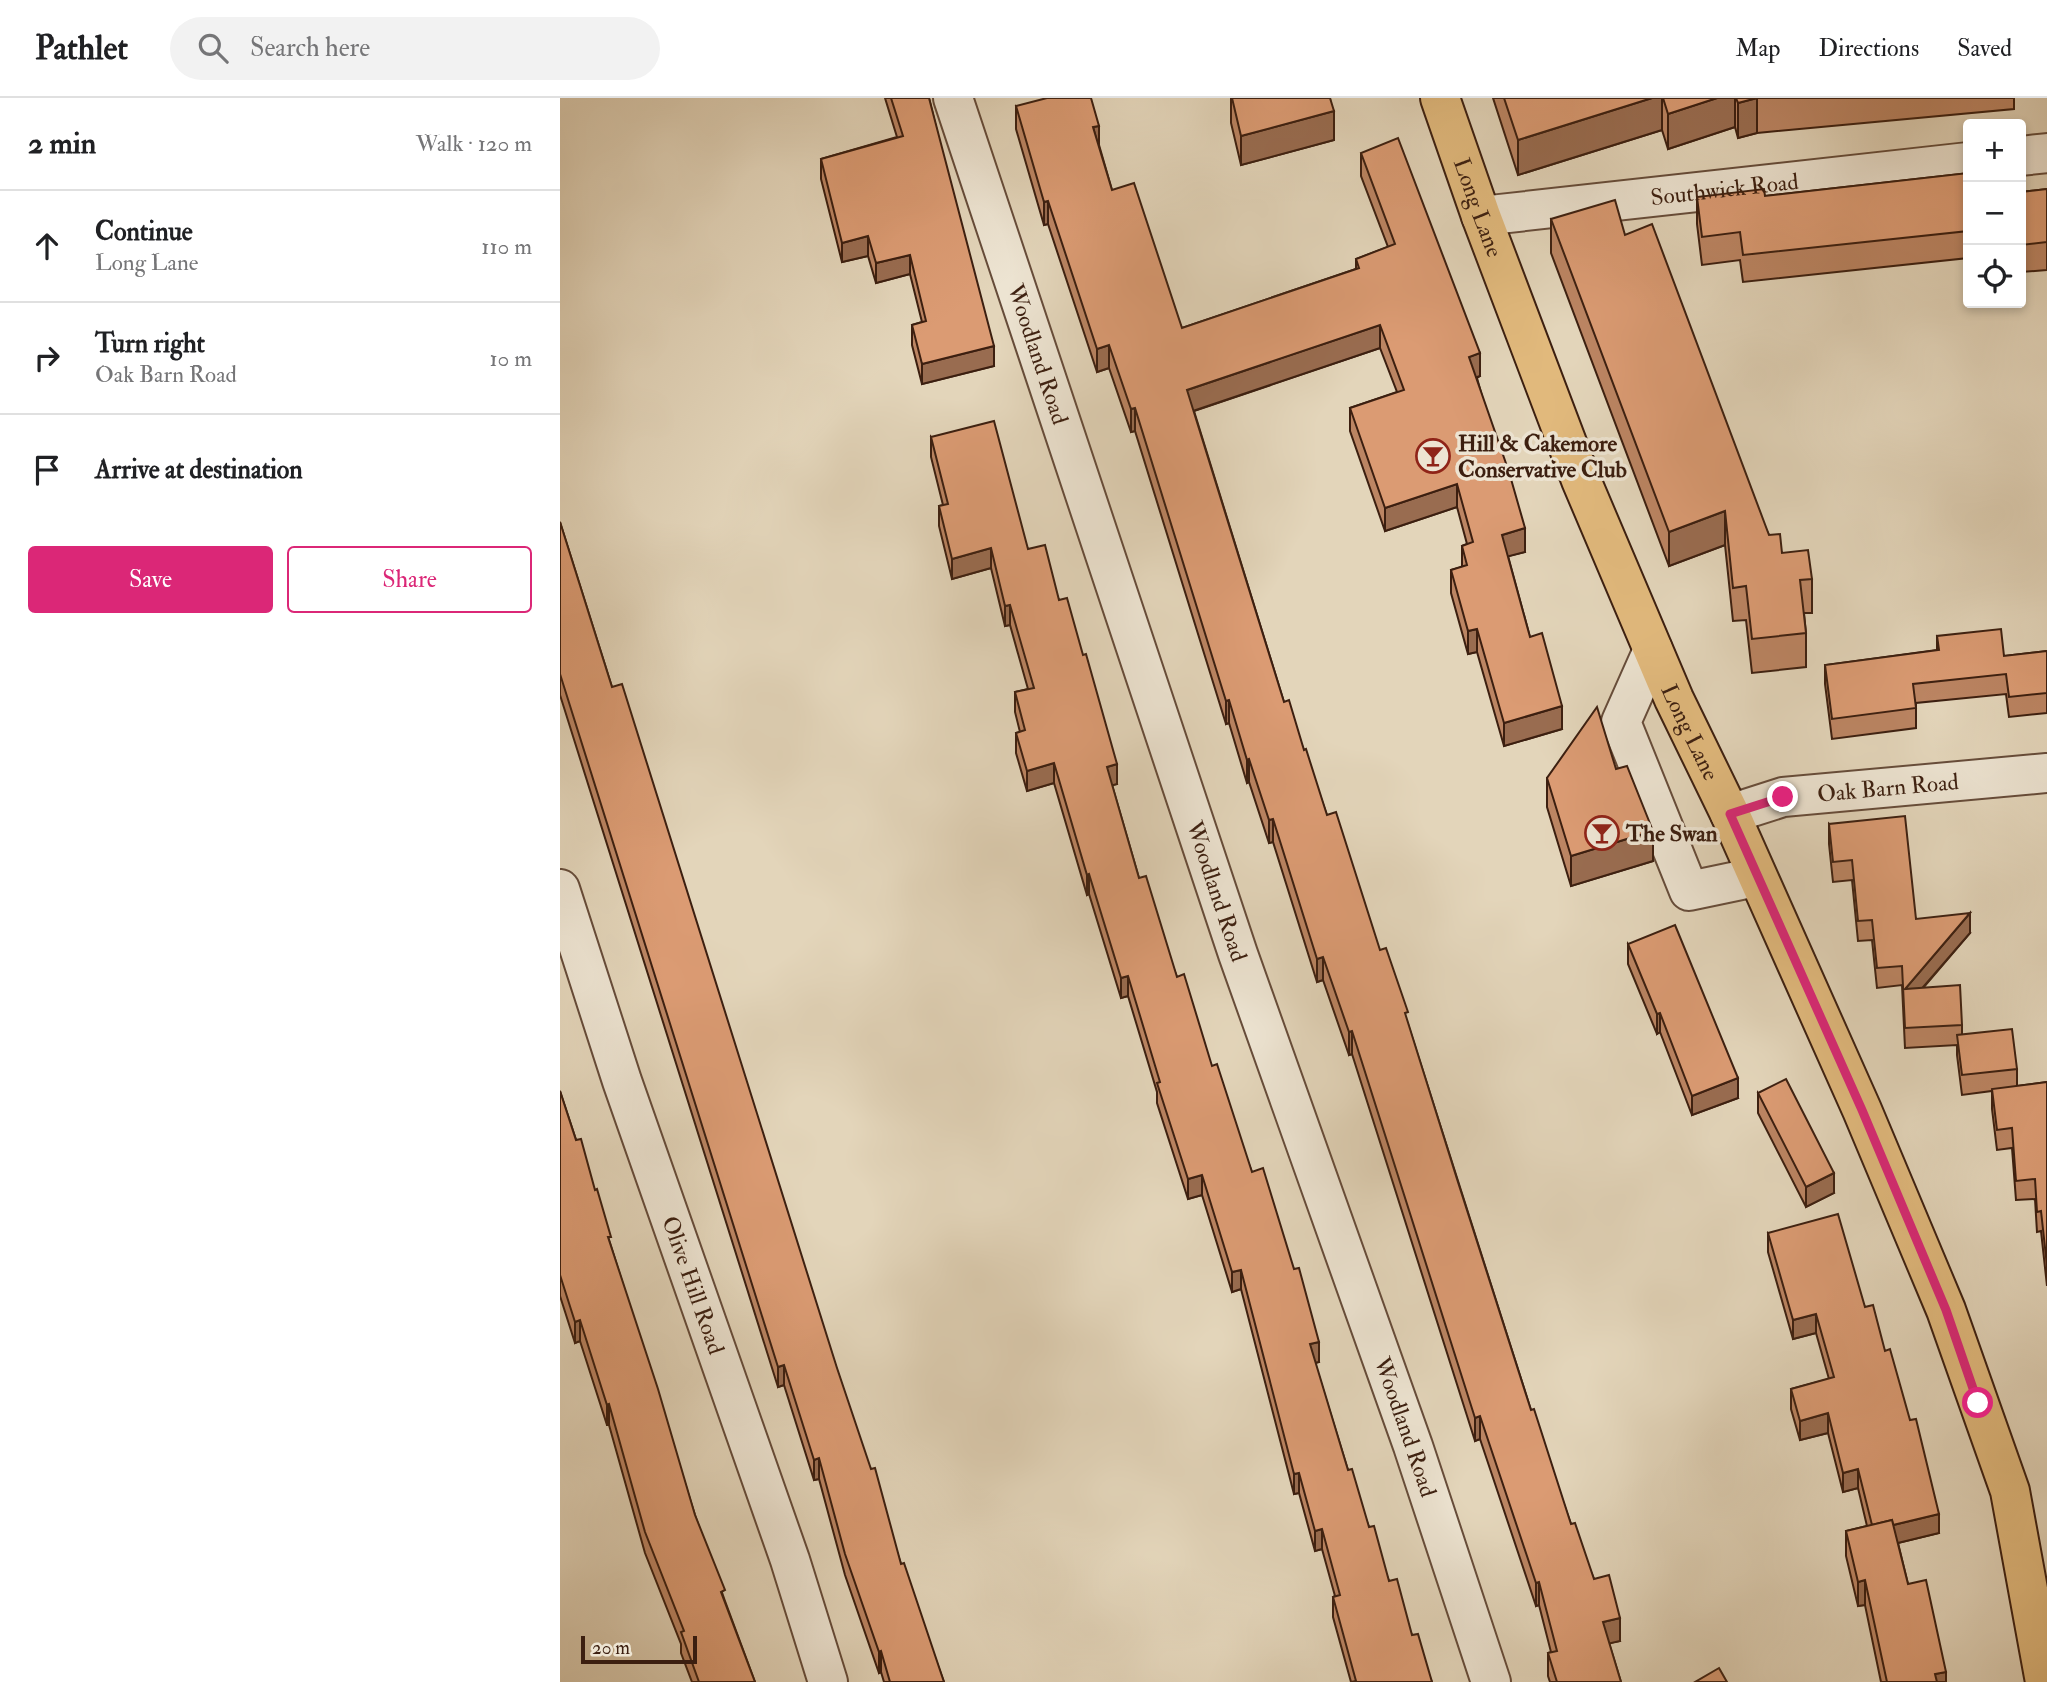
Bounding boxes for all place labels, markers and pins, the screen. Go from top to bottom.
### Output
place label: Hill & Cakemore Conservative Club [1458,429,1627,484]
bar icon: Hill & Cakemore Conservative Club [1414,437,1452,475]
bar icon: The Swan [1583,814,1621,852]
place label: The Swan [1625,819,1718,848]

